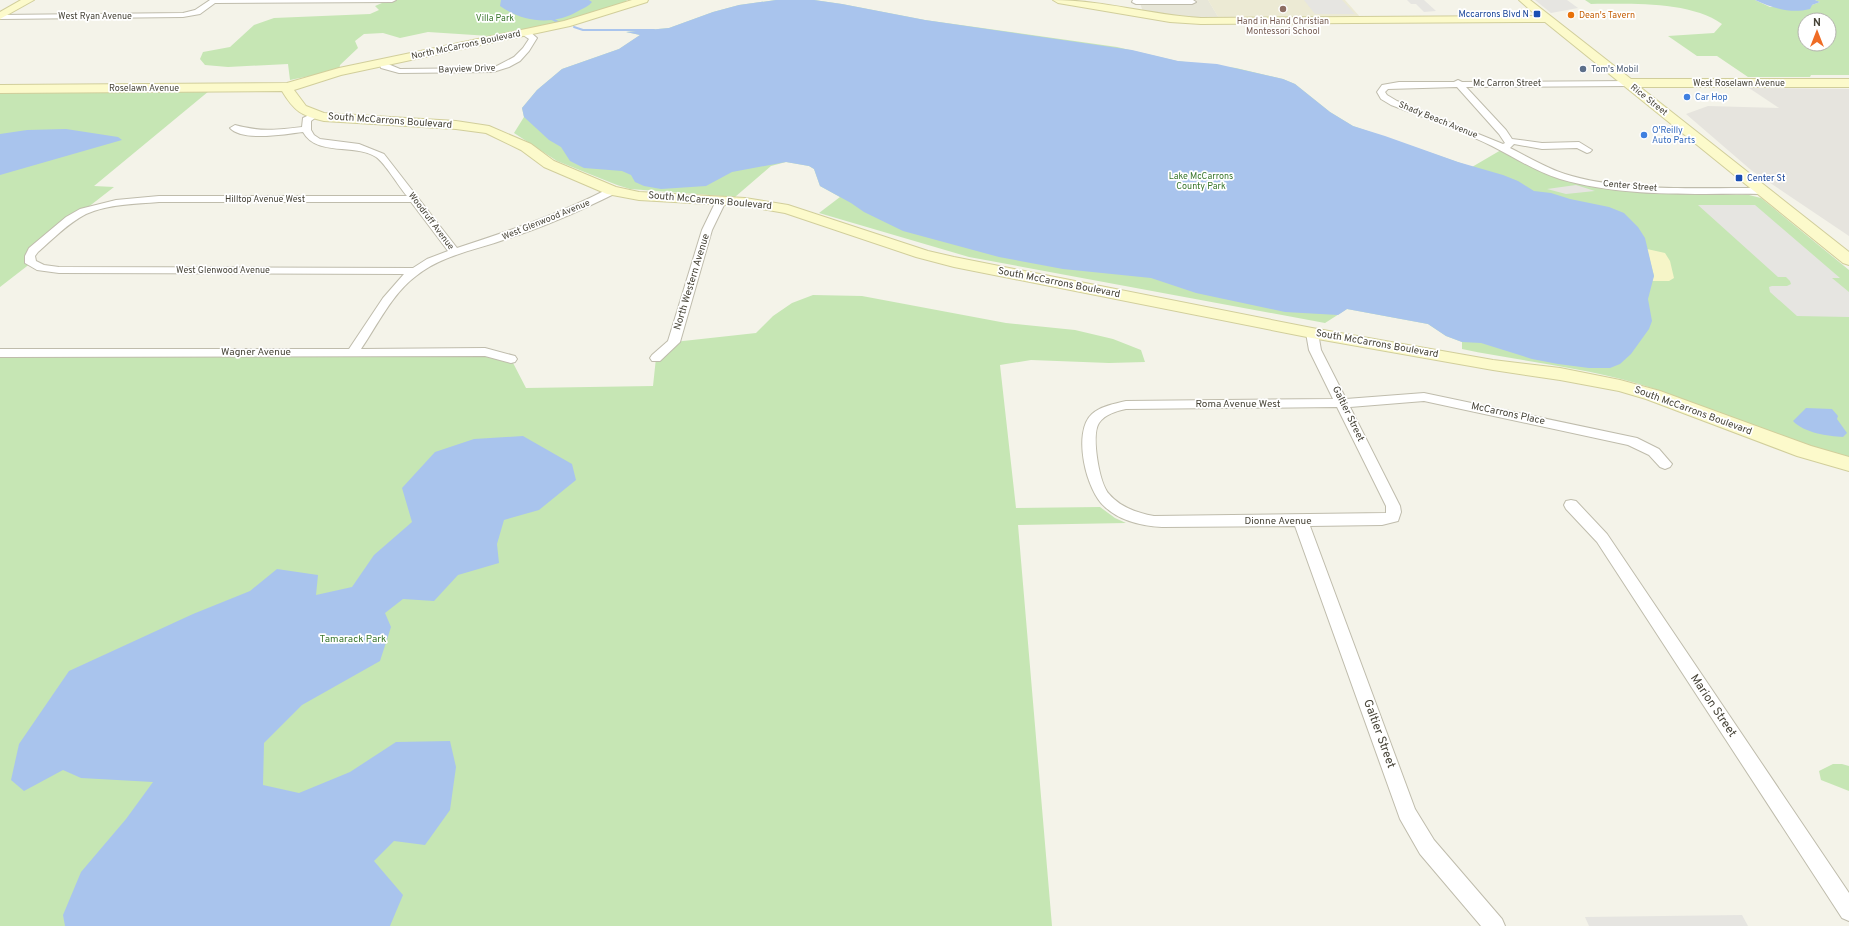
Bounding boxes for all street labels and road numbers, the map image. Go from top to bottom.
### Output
street label: West Ryan Avenue [58,11,132,22]
street label: North McCarrons Boulevard [410,28,522,62]
street label: Bayview Drive [438,62,496,75]
street label: Mc Carron Street [1473,78,1541,89]
street label: West Roselawn Avenue [1693,78,1785,89]
street label: Rice Street [1628,82,1670,118]
street label: Roselawn Avenue [109,83,179,94]
street label: Shady Beach Avenue [1397,99,1479,141]
street label: South McCarrons Boulevard [328,110,452,132]
street label: Center Street [1602,178,1658,194]
street label: South McCarrons Boulevard [648,189,772,213]
street label: Woodruff Avenue [406,190,456,252]
street label: Hilltop Avenue West [225,194,305,205]
street label: West Glenwood Avenue [500,197,592,243]
street label: North Western Avenue [671,232,713,332]
street label: West Glenwood Avenue [176,265,270,276]
street label: South McCarrons Boulevard [997,265,1121,301]
street label: South McCarrons Boulevard [1315,327,1439,361]
street label: Wagner Avenue [221,346,291,359]
street label: Galtier Street [1329,384,1367,444]
street label: South McCarrons Boulevard [1632,384,1754,438]
street label: Roma Avenue West [1195,398,1281,411]
street label: McCarrons Place [1470,400,1546,428]
street label: Dionne Avenue [1244,515,1312,528]
street label: Marion Street [1686,671,1740,741]
street label: Galtier Street [1359,697,1399,771]

